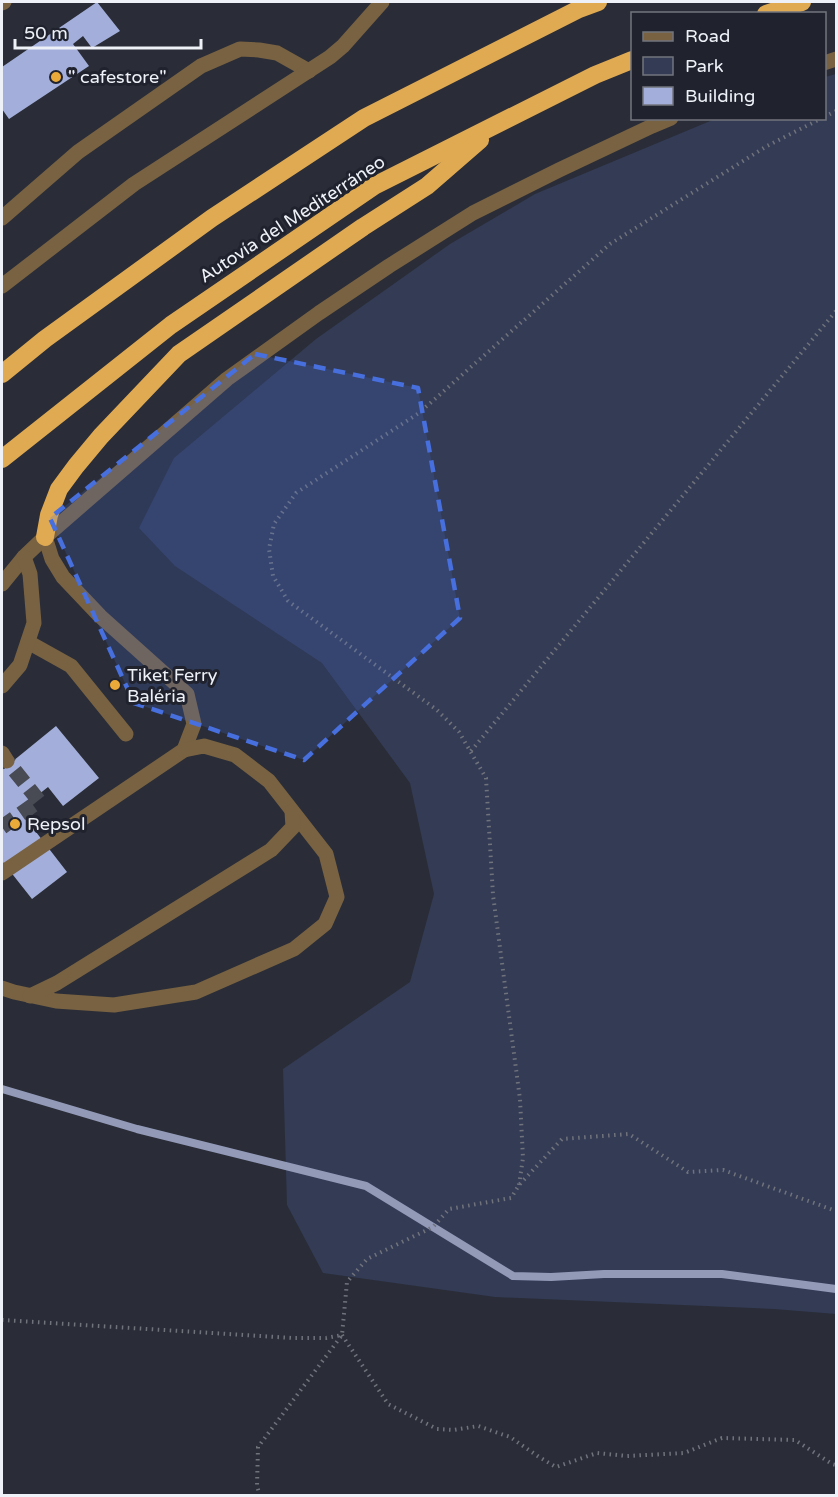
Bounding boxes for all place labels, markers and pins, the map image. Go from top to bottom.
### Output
place label: " cafestore" [68,66,167,88]
marker: " cafestore" [49,70,63,84]
place label: Tiket Ferry Baléria [127,664,218,707]
marker: Tiket Ferry Baléria [108,678,122,692]
place label: Repsol [27,813,85,835]
marker: Repsol [8,817,22,831]

